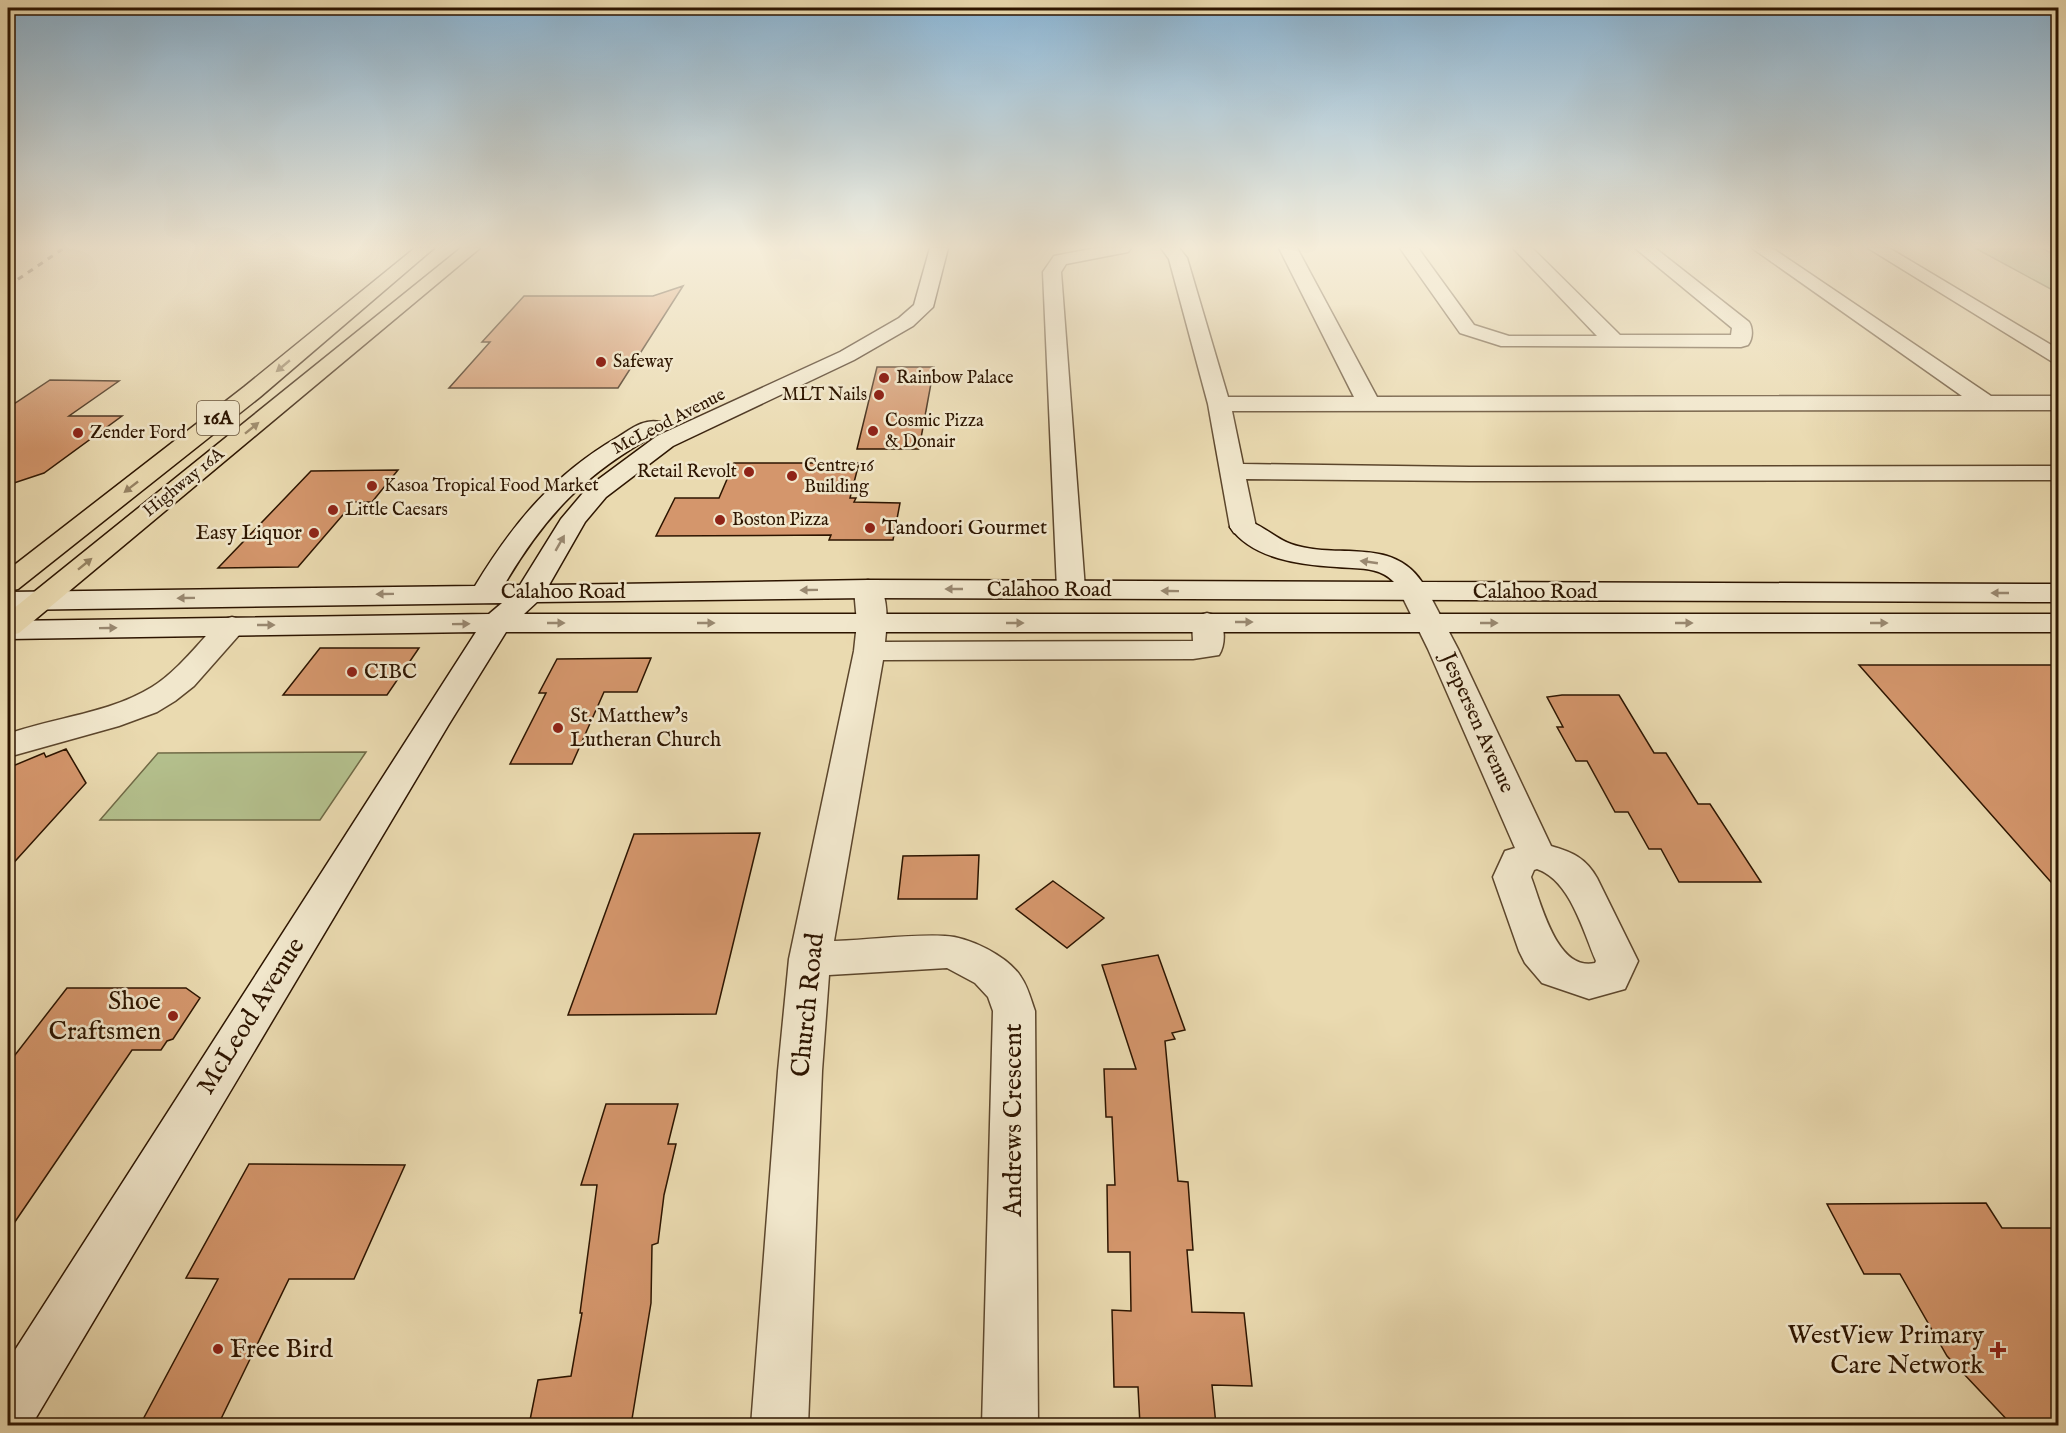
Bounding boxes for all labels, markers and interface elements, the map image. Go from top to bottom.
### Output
place label: Safeway [613,351,673,374]
marker: Safeway [594,355,608,369]
one-way arrow [276,359,291,372]
place label: Rainbow Palace [896,367,1013,390]
marker: Rainbow Palace [877,371,891,385]
street label: McLeod Avenue [609,384,729,460]
place label: MLT Nails [782,384,867,407]
marker: MLT Nails [872,388,886,402]
road number: 16A [197,401,239,435]
place label: Cosmic Pizza & Donair [885,410,984,454]
place label: Zender Ford [90,422,186,445]
one-way arrow [245,422,260,435]
marker: Cosmic Pizza & Donair [866,424,880,438]
marker: Zender Ford [71,426,85,440]
street label: Highway 16A [139,443,230,523]
place label: Centre 16 Building [804,455,874,499]
place label: Retail Revolt [637,461,737,484]
marker: Retail Revolt [742,465,756,479]
marker: Centre 16 Building [785,469,799,483]
place label: Kasoa Tropical Food Market [384,475,599,498]
marker: Kasoa Tropical Food Market [365,479,379,493]
one-way arrow [123,481,139,493]
place label: Little Caesars [345,499,448,522]
marker: Little Caesars [326,503,340,517]
place label: Boston Pizza [732,509,829,532]
marker: Boston Pizza [713,513,727,527]
place label: Tandoori Gourmet [882,515,1047,542]
place label: Easy Liquor [195,520,302,547]
marker: Tandoori Gourmet [863,521,877,535]
marker: Easy Liquor [307,526,321,540]
one-way arrow [555,534,565,551]
one-way arrow [1359,557,1378,566]
one-way arrow [77,558,92,570]
street label: Calahoo Road [987,577,1112,604]
street label: Calahoo Road [501,579,626,606]
street label: Calahoo Road [1473,579,1598,606]
one-way arrow [944,584,963,594]
one-way arrow [800,585,819,595]
one-way arrow [1160,586,1179,596]
one-way arrow [1991,588,2010,598]
one-way arrow [375,589,394,599]
one-way arrow [177,593,196,603]
one-way arrow [1234,617,1253,627]
one-way arrow [546,618,565,628]
one-way arrow [697,618,716,628]
one-way arrow [1005,618,1024,628]
one-way arrow [1479,618,1498,628]
one-way arrow [1674,618,1693,628]
one-way arrow [1869,618,1888,628]
one-way arrow [452,619,471,629]
one-way arrow [257,620,276,630]
one-way arrow [98,623,117,633]
street label: Jespersen Avenue [1433,647,1520,798]
place label: CIBC [364,659,417,686]
marker: CIBC [345,665,359,679]
place label: St. Matthew’s Lutheran Church [570,703,721,754]
marker: St. Matthew’s Lutheran Church [551,721,565,735]
street label: McLeod Avenue [190,931,312,1101]
street label: Church Road [784,931,832,1079]
place label: Shoe Craftsmen [48,985,161,1048]
marker: Shoe Craftsmen [166,1009,180,1023]
street label: Andrews Crescent [997,1023,1030,1218]
place label: WestView Primary Care Network [1787,1319,1985,1382]
place label: Free Bird [230,1333,333,1366]
marker: WestView Primary Care Network [1989,1341,2007,1359]
marker: Free Bird [211,1342,225,1356]

